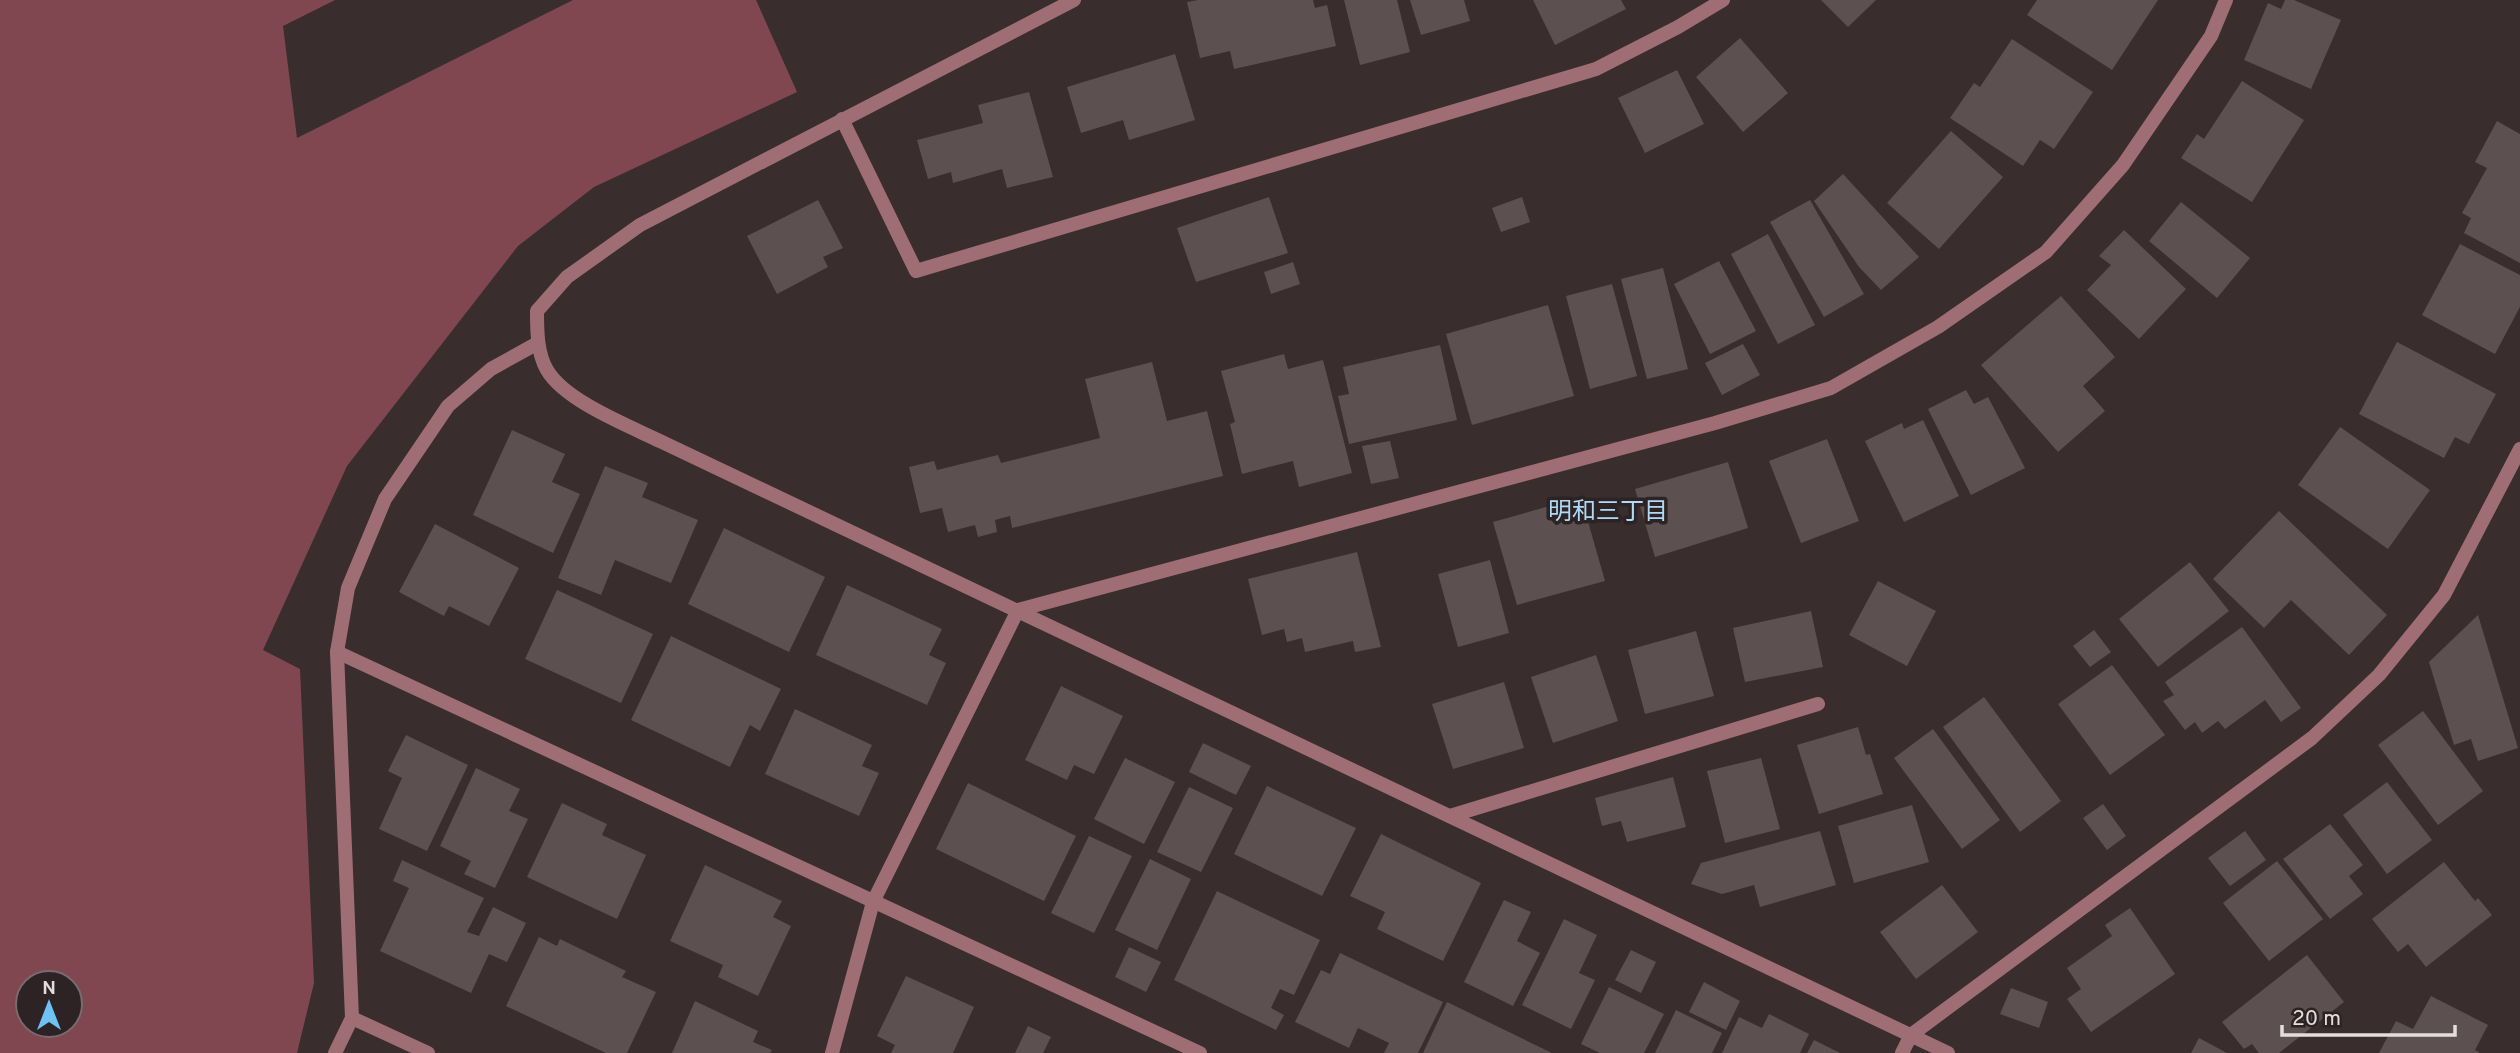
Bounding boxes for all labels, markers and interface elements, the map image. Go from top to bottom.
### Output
district label: 明和三丁目 [1548,498,1668,528]
north arrow [14,969,84,1039]
text: N [42,977,56,1001]
scale bar [2282,993,2455,1038]
text: 20 m [2292,1006,2341,1033]

